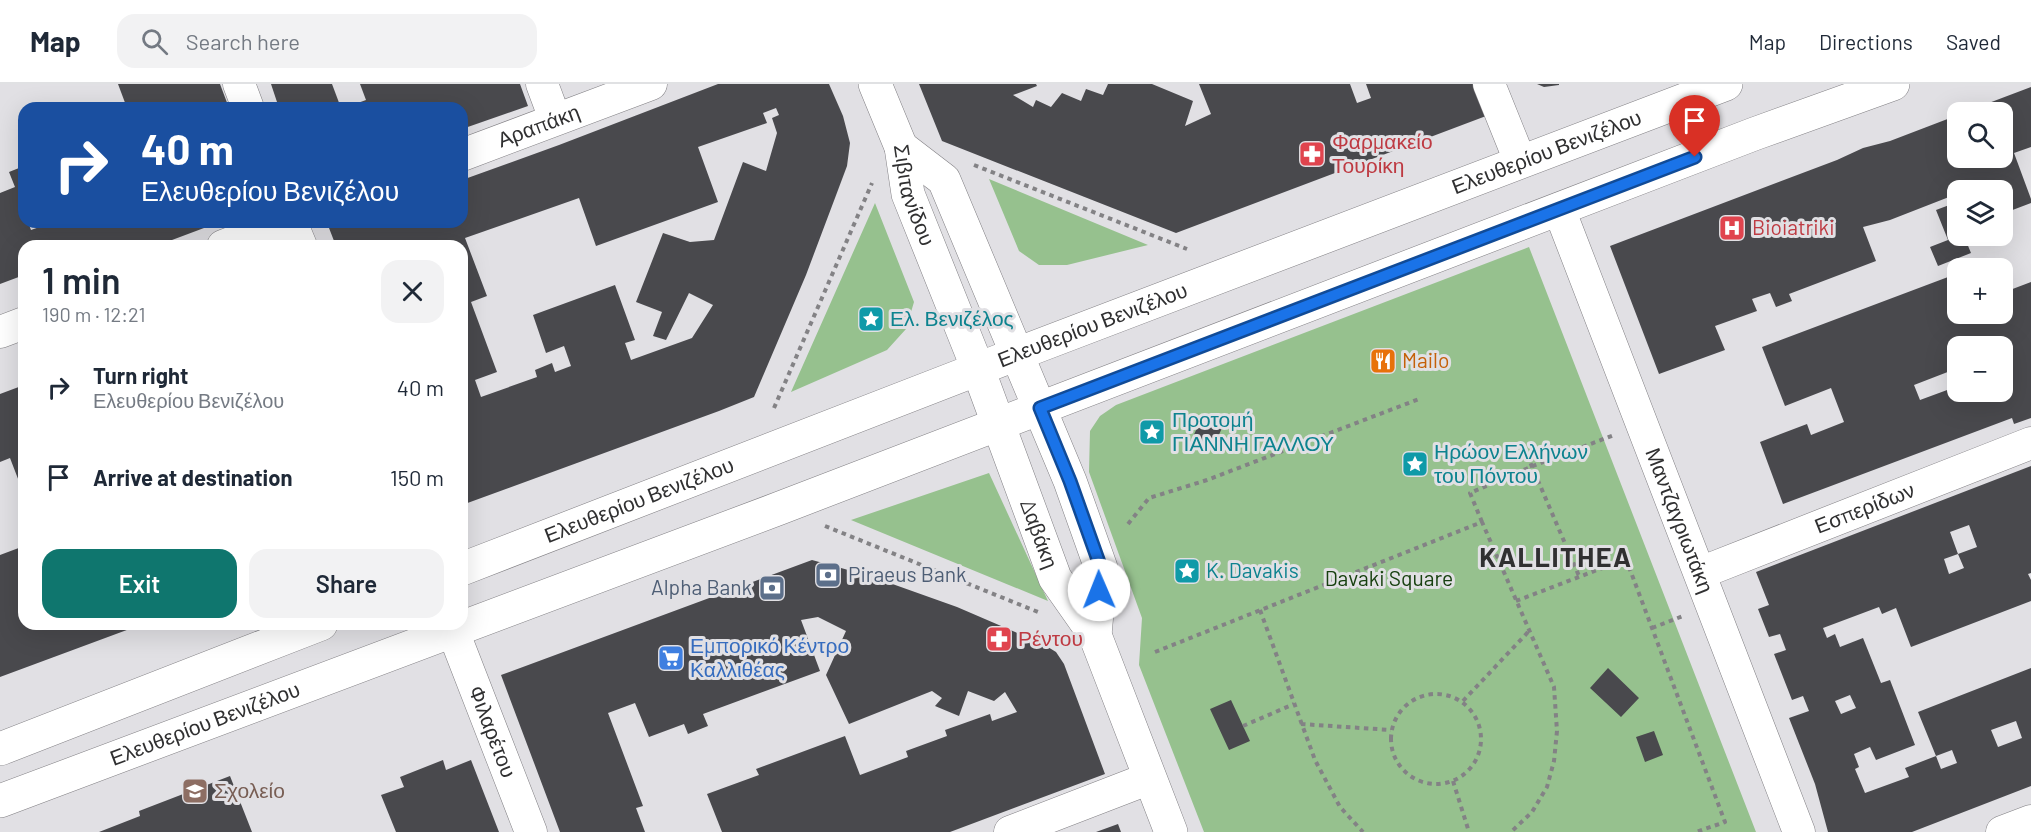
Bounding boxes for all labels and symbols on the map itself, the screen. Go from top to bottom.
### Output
pin [1669,95,1720,157]
street label: Αραπάκη [494,98,583,152]
street label: Ελευθερίου Βενιζέλου [1448,103,1645,198]
place label: Φαρμακείο Τουρίκη [1332,128,1433,177]
pharmacy icon: Φαρμακείο Τουρίκη [1297,139,1327,169]
street label: Σιβιτανίδου [890,143,941,249]
hospital icon: Bioiatriki [1717,213,1747,243]
place label: Bioiatriki [1752,214,1835,239]
street label: Ελευθερίου Βενιζέλου [994,276,1190,371]
place icon: Ελ. Βενιζέλος [856,304,886,334]
place label: Ελ. Βενιζέλος [890,305,1014,330]
restaurant icon: Mailo [1368,346,1398,376]
place label: Mailo [1402,347,1449,372]
place label: Προτομή ΓΙΑΝΝΗ ΓΑΛΛΟΥ [1172,406,1334,455]
place icon: Προτομή ΓΙΑΝΝΗ ΓΑΛΛΟΥ [1137,417,1167,447]
place label: Ηρώον Ελλήνων του Πόντου [1434,438,1588,487]
street label: Μαντζαγριωτάκη [1641,444,1720,596]
place icon: Ηρώον Ελλήνων του Πόντου [1400,449,1430,479]
street label: Ελευθερίου Βενιζέλου [540,451,737,547]
street label: Εσπερίδων [1811,476,1918,538]
street label: Δαβάκη [1016,495,1064,572]
district label: KALLITHEA [1479,540,1633,572]
place icon: K. Davakis [1172,556,1202,586]
place label: K. Davakis [1206,557,1299,582]
position arrow [1067,558,1131,622]
bank icon: Piraeus Bank [813,560,843,590]
place label: Piraeus Bank [848,561,966,586]
park label: Davaki Square [1325,565,1453,590]
bank icon: Alpha Bank [757,573,787,603]
place label: Alpha Bank [651,574,752,599]
pharmacy icon: Ρέντου [984,624,1014,654]
place label: Ρέντου [1018,625,1083,650]
place label: Εμπορικό Κέντρο Καλλιθέας [690,632,849,681]
supermarket icon: Εμπορικό Κέντρο Καλλιθέας [656,643,686,673]
street label: Ελευθερίου Βενιζέλου [106,676,303,770]
street label: Φιλαρέτου [464,682,523,781]
school or university icon: Σχολείο [180,776,210,806]
place label: Σχολείο [214,777,285,802]

